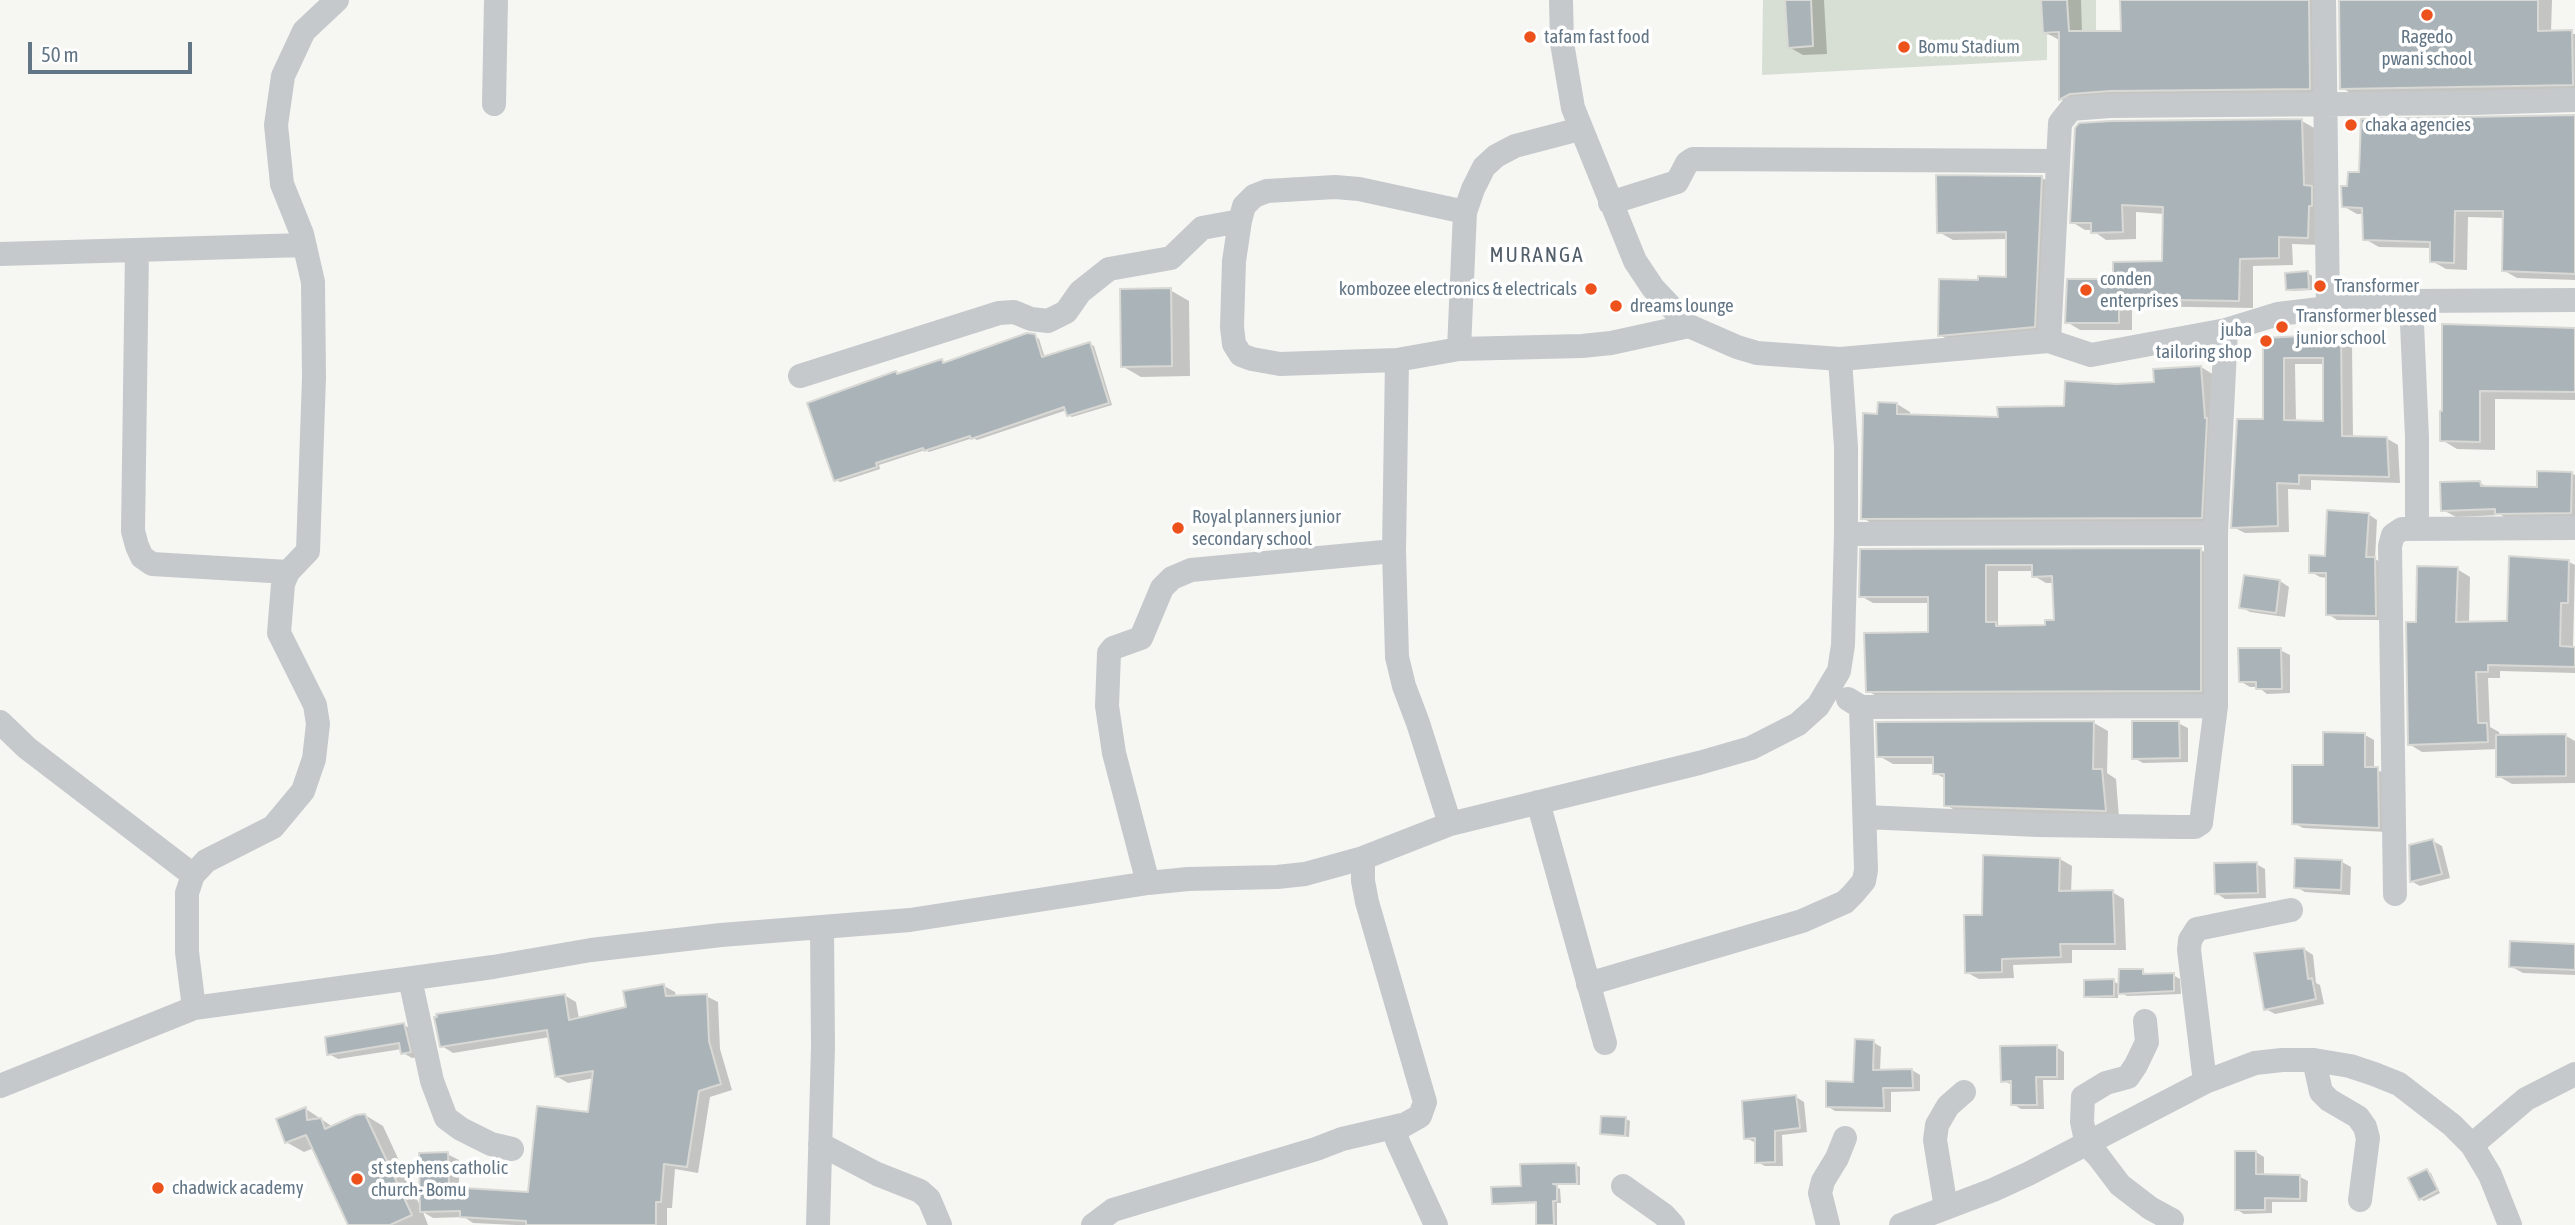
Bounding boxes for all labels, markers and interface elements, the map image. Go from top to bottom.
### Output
marker: Ragedo pwani school [2419,7,2435,23]
place label: tafam fast food [1544,26,1650,48]
place label: Ragedo pwani school [2382,26,2472,70]
scale bar [32,28,196,72]
marker: tafam fast food [1522,29,1538,45]
place label: Bomu Stadium [1918,36,2020,58]
marker: Bomu Stadium [1896,39,1912,55]
text: 50 m [41,42,79,66]
place label: chaka agencies [2365,114,2471,136]
marker: chaka agencies [2343,117,2359,133]
district label: MURANGA [1490,242,1584,268]
place label: conden enterprises [2100,268,2178,312]
place label: Transformer [2334,275,2419,297]
place label: kombozee electronics & electricals [1339,278,1577,300]
marker: Transformer [2312,278,2328,294]
marker: kombozee electronics & electricals [1583,281,1599,297]
marker: conden enterprises [2078,282,2094,298]
place label: dreams lounge [1630,295,1734,317]
marker: dreams lounge [1608,298,1624,314]
place label: Transformer blessed junior school [2296,305,2437,349]
place label: juba tailoring shop [2156,319,2252,363]
marker: Transformer blessed junior school [2274,319,2290,335]
marker: juba tailoring shop [2258,333,2274,349]
place label: Royal planners junior secondary school [1192,506,1341,550]
marker: Royal planners junior secondary school [1170,520,1186,536]
place label: st stephens catholic church- Bomu [371,1157,508,1201]
marker: st stephens catholic church- Bomu [349,1171,365,1187]
place label: chadwick academy [172,1177,304,1199]
marker: chadwick academy [150,1180,166,1196]

